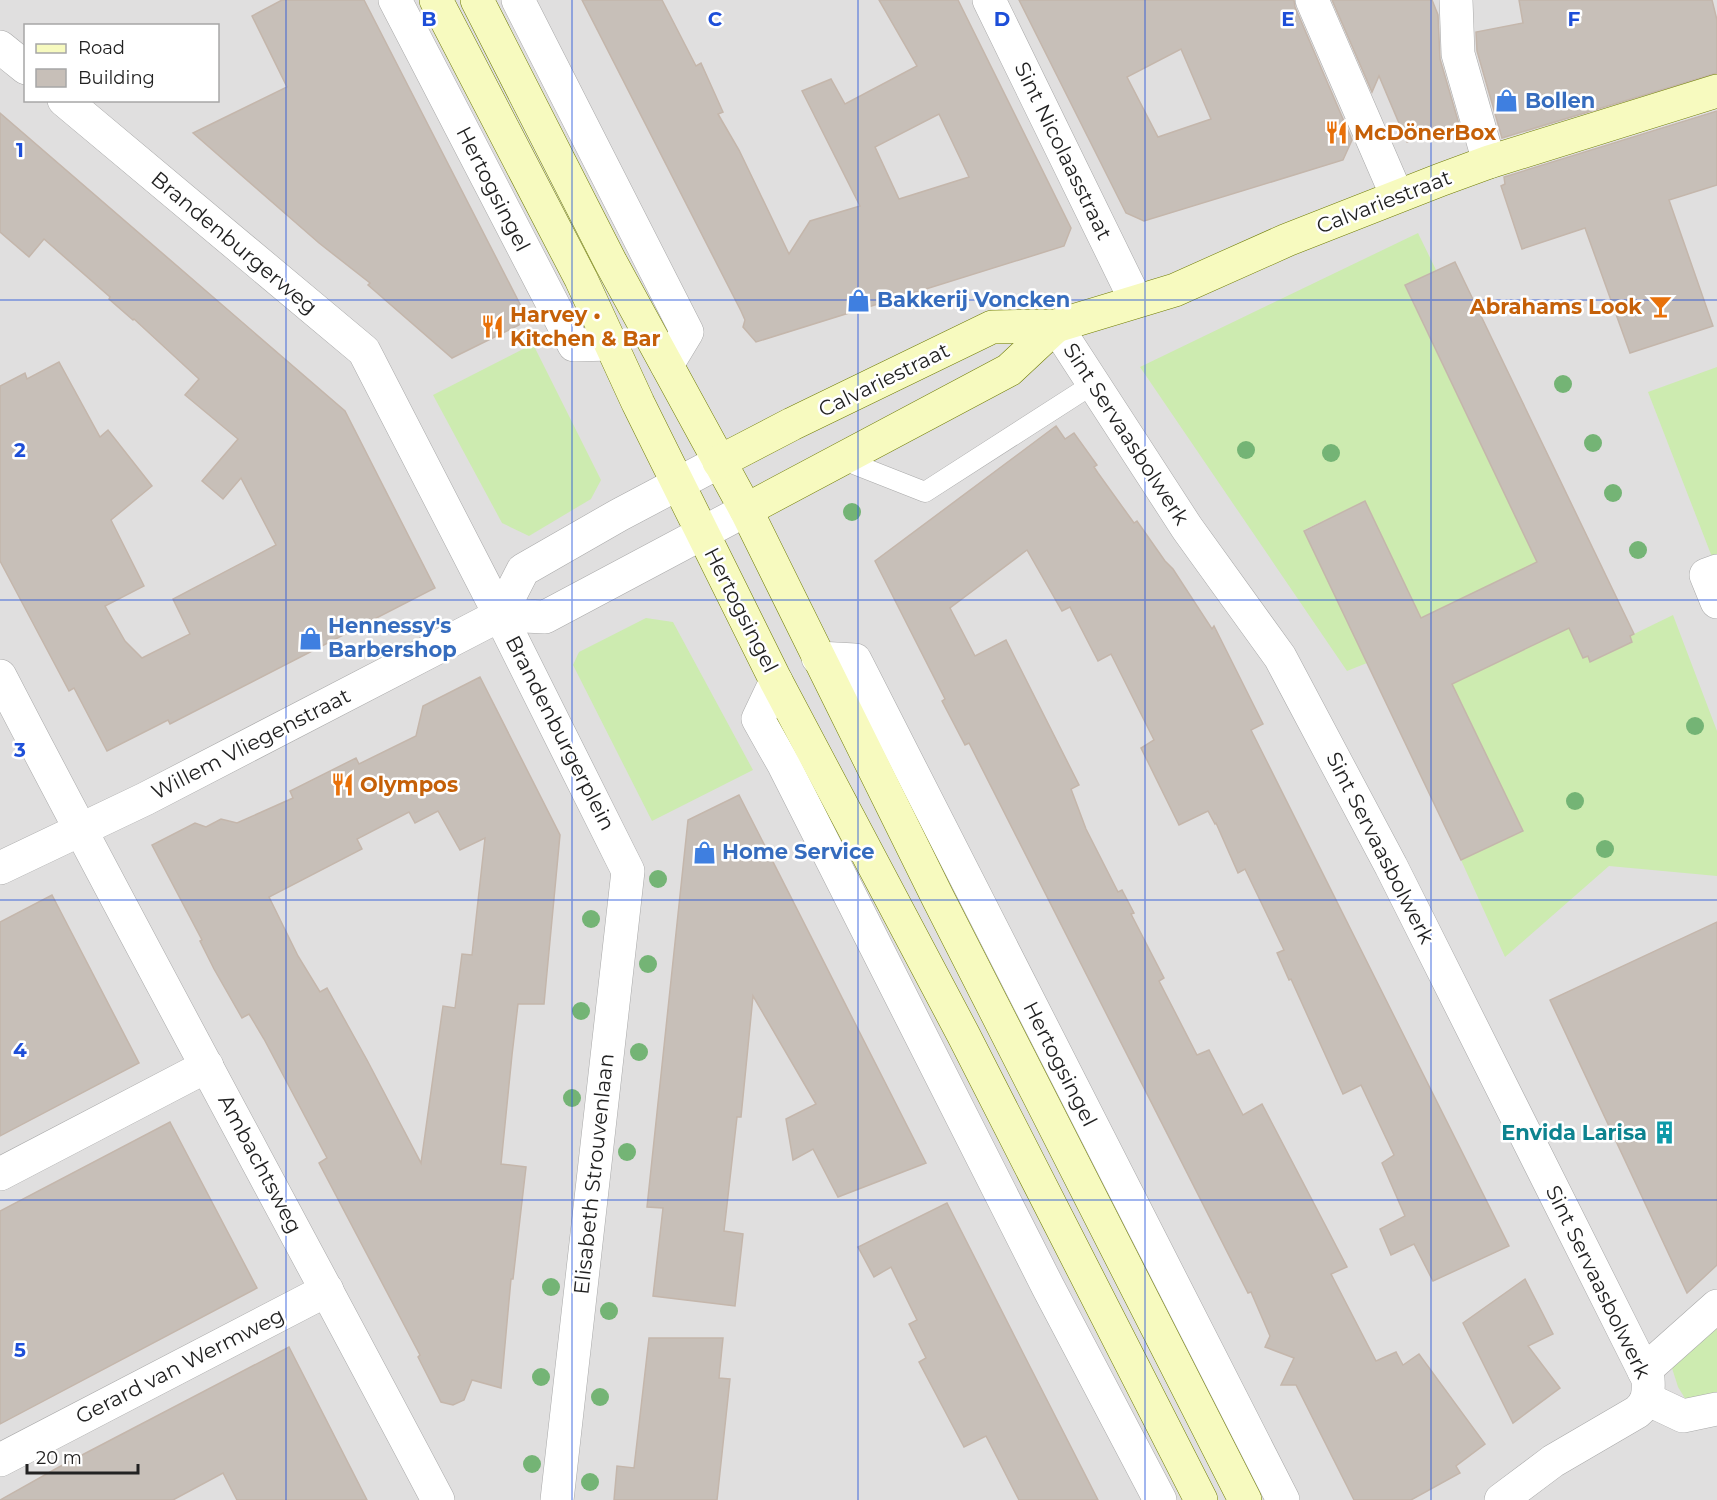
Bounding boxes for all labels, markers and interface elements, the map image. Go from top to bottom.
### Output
text: B [421,7,437,31]
text: C [708,7,723,31]
text: D [994,7,1010,31]
text: E [1281,7,1295,31]
text: F [1568,7,1581,31]
legend [24,24,219,102]
text: Road [78,37,125,59]
street label: Sint Nicolaasstraat [1010,58,1117,244]
text: Building [78,67,155,89]
shop icon: Bollen [1494,88,1520,114]
place label: Bollen [1525,88,1595,113]
restaurant icon: McDönerBox [1323,120,1349,146]
place label: McDönerBox [1354,120,1497,145]
street label: Hertogsingel [451,122,536,255]
text: 1 [16,138,24,162]
street label: Calvariestraat [1313,164,1455,239]
street label: Brandenburgerweg [146,166,322,319]
shop icon: Bakkerij Voncken [846,287,872,313]
place label: Bakkerij Voncken [877,287,1070,312]
place label: Abrahams Look [1469,294,1642,319]
bar icon: Abrahams Look [1647,294,1673,320]
place label: Harvey • Kitchen & Bar [510,302,661,351]
restaurant icon: Harvey • Kitchen & Bar [479,314,505,340]
street label: Calvariestraat [814,337,953,422]
street label: Sint Servaasbolwerk [1058,338,1195,530]
text: 2 [14,438,26,462]
street label: Hertogsingel [699,543,784,676]
place label: Hennessy's Barbershop [328,613,457,662]
shop icon: Hennessy's Barbershop [297,625,323,651]
street label: Brandenburgerplein [500,631,620,834]
street label: Willem Vliegenstraat [147,683,354,805]
text: 3 [13,738,26,762]
street label: Sint Servaasbolwerk [1321,748,1440,948]
restaurant icon: Olympos [329,772,355,798]
place label: Olympos [360,772,458,797]
shop icon: Home Service [691,839,717,865]
place label: Home Service [722,839,874,864]
street label: Hertogsingel [1018,997,1103,1130]
text: 4 [13,1038,27,1062]
street label: Elisabeth Strouvenlaan [568,1052,619,1296]
street label: Ambachtsweg [213,1090,308,1237]
place label: Envida Larisa [1501,1120,1647,1145]
building icon: Envida Larisa [1652,1120,1678,1146]
street label: Sint Servaasbolwerk [1541,1181,1656,1383]
street label: Gerard van Wermweg [72,1302,288,1429]
text: 5 [14,1338,26,1362]
scale bar [27,1437,138,1475]
text: 20 m [36,1447,82,1469]

